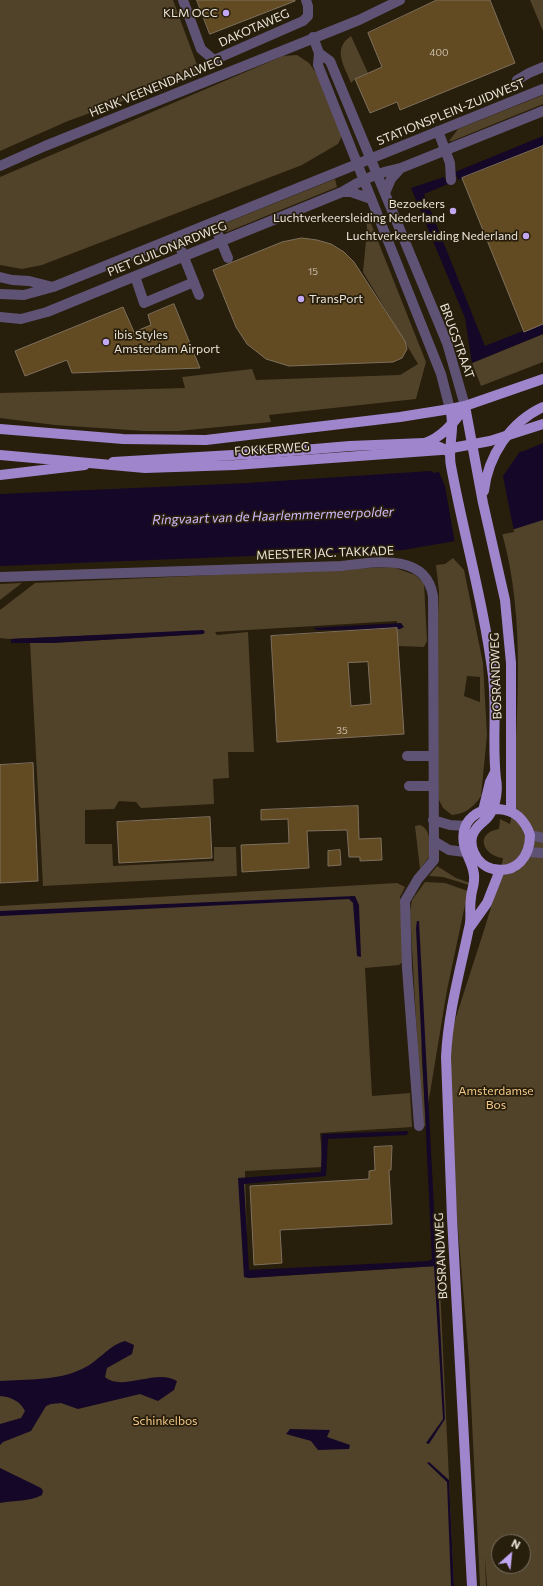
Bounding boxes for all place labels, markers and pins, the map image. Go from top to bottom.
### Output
place label: KLM OCC [163,6,218,20]
marker: KLM OCC [221,8,231,18]
place label: Bezoekers Luchtverkeersleiding Nederland [273,197,445,225]
marker: Bezoekers Luchtverkeersleiding Nederland [448,206,458,216]
place label: Luchtverkeersleiding Nederland [346,229,518,243]
marker: Luchtverkeersleiding Nederland [521,231,531,241]
place label: TransPort [309,292,363,306]
marker: TransPort [296,294,306,304]
place label: ibis Styles Amsterdam Airport [114,328,220,356]
marker: ibis Styles Amsterdam Airport [101,337,111,347]

